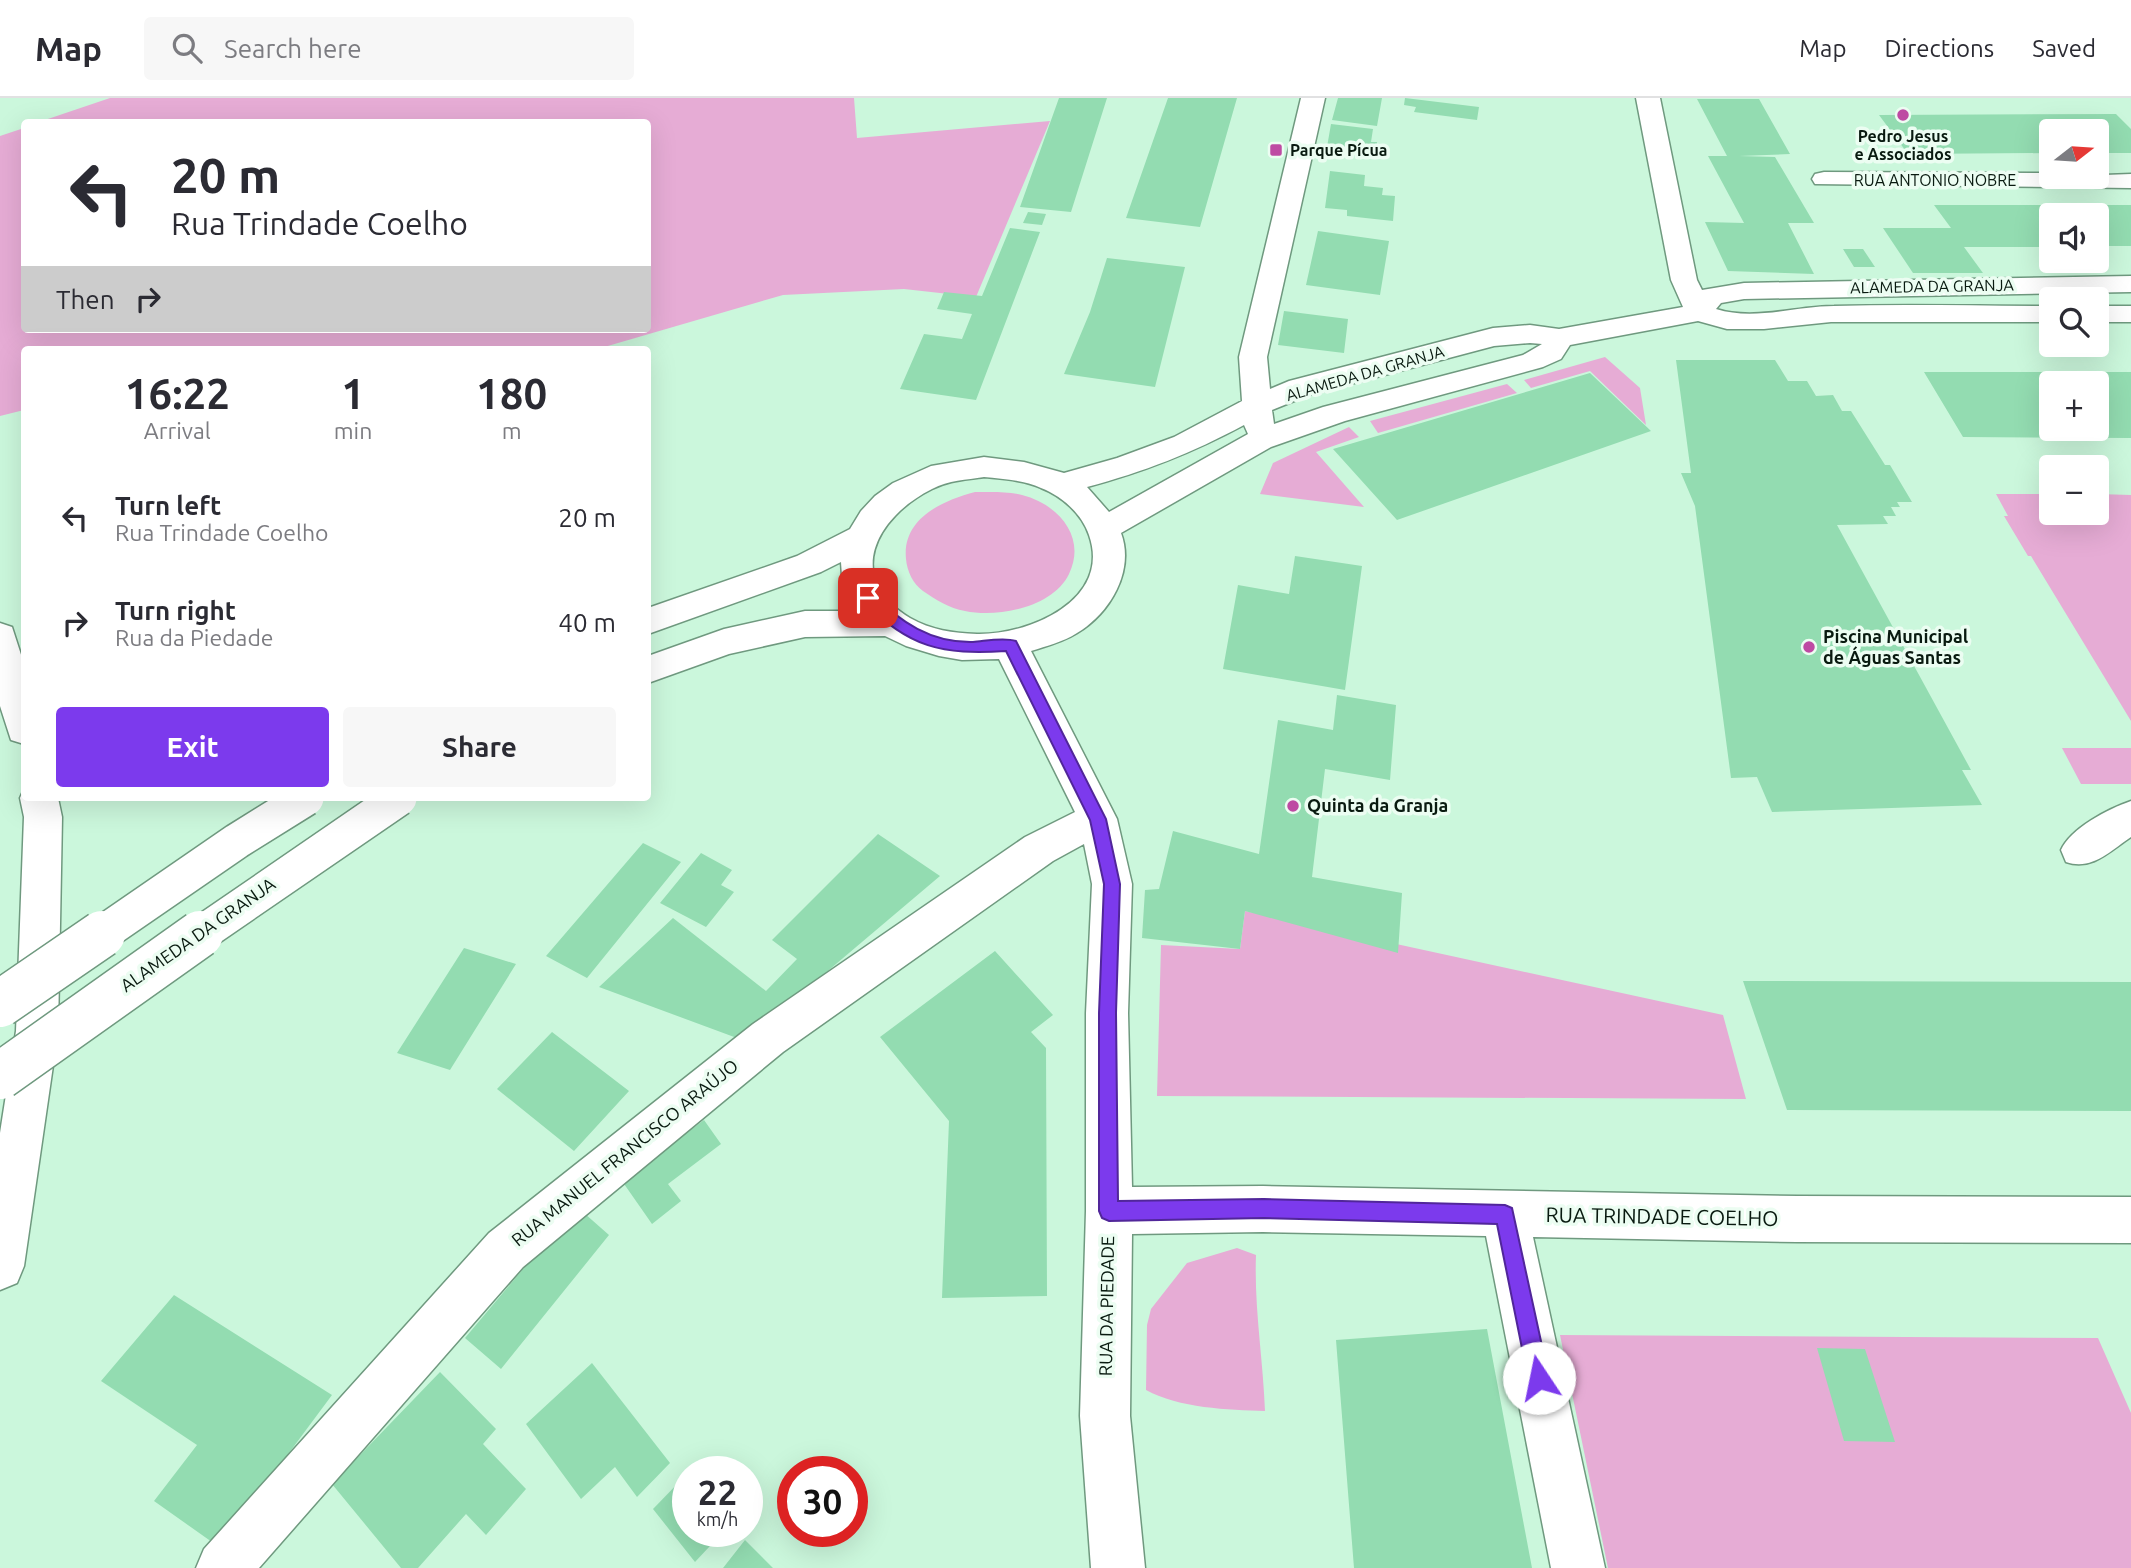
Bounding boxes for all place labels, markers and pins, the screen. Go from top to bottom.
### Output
marker: Pedro Jesus e Associados [1895,107,1911,123]
place label: Pedro Jesus e Associados [1855,127,1951,163]
place label: Parque Pícua [1290,141,1387,159]
marker: Parque Pícua [1268,142,1284,158]
pin [838,568,898,628]
place label: Piscina Municipal de Águas Santas [1823,626,1969,667]
marker: Piscina Municipal de Águas Santas [1801,639,1817,655]
place label: Quinta da Granja [1307,795,1448,815]
marker: Quinta da Granja [1285,798,1301,814]

